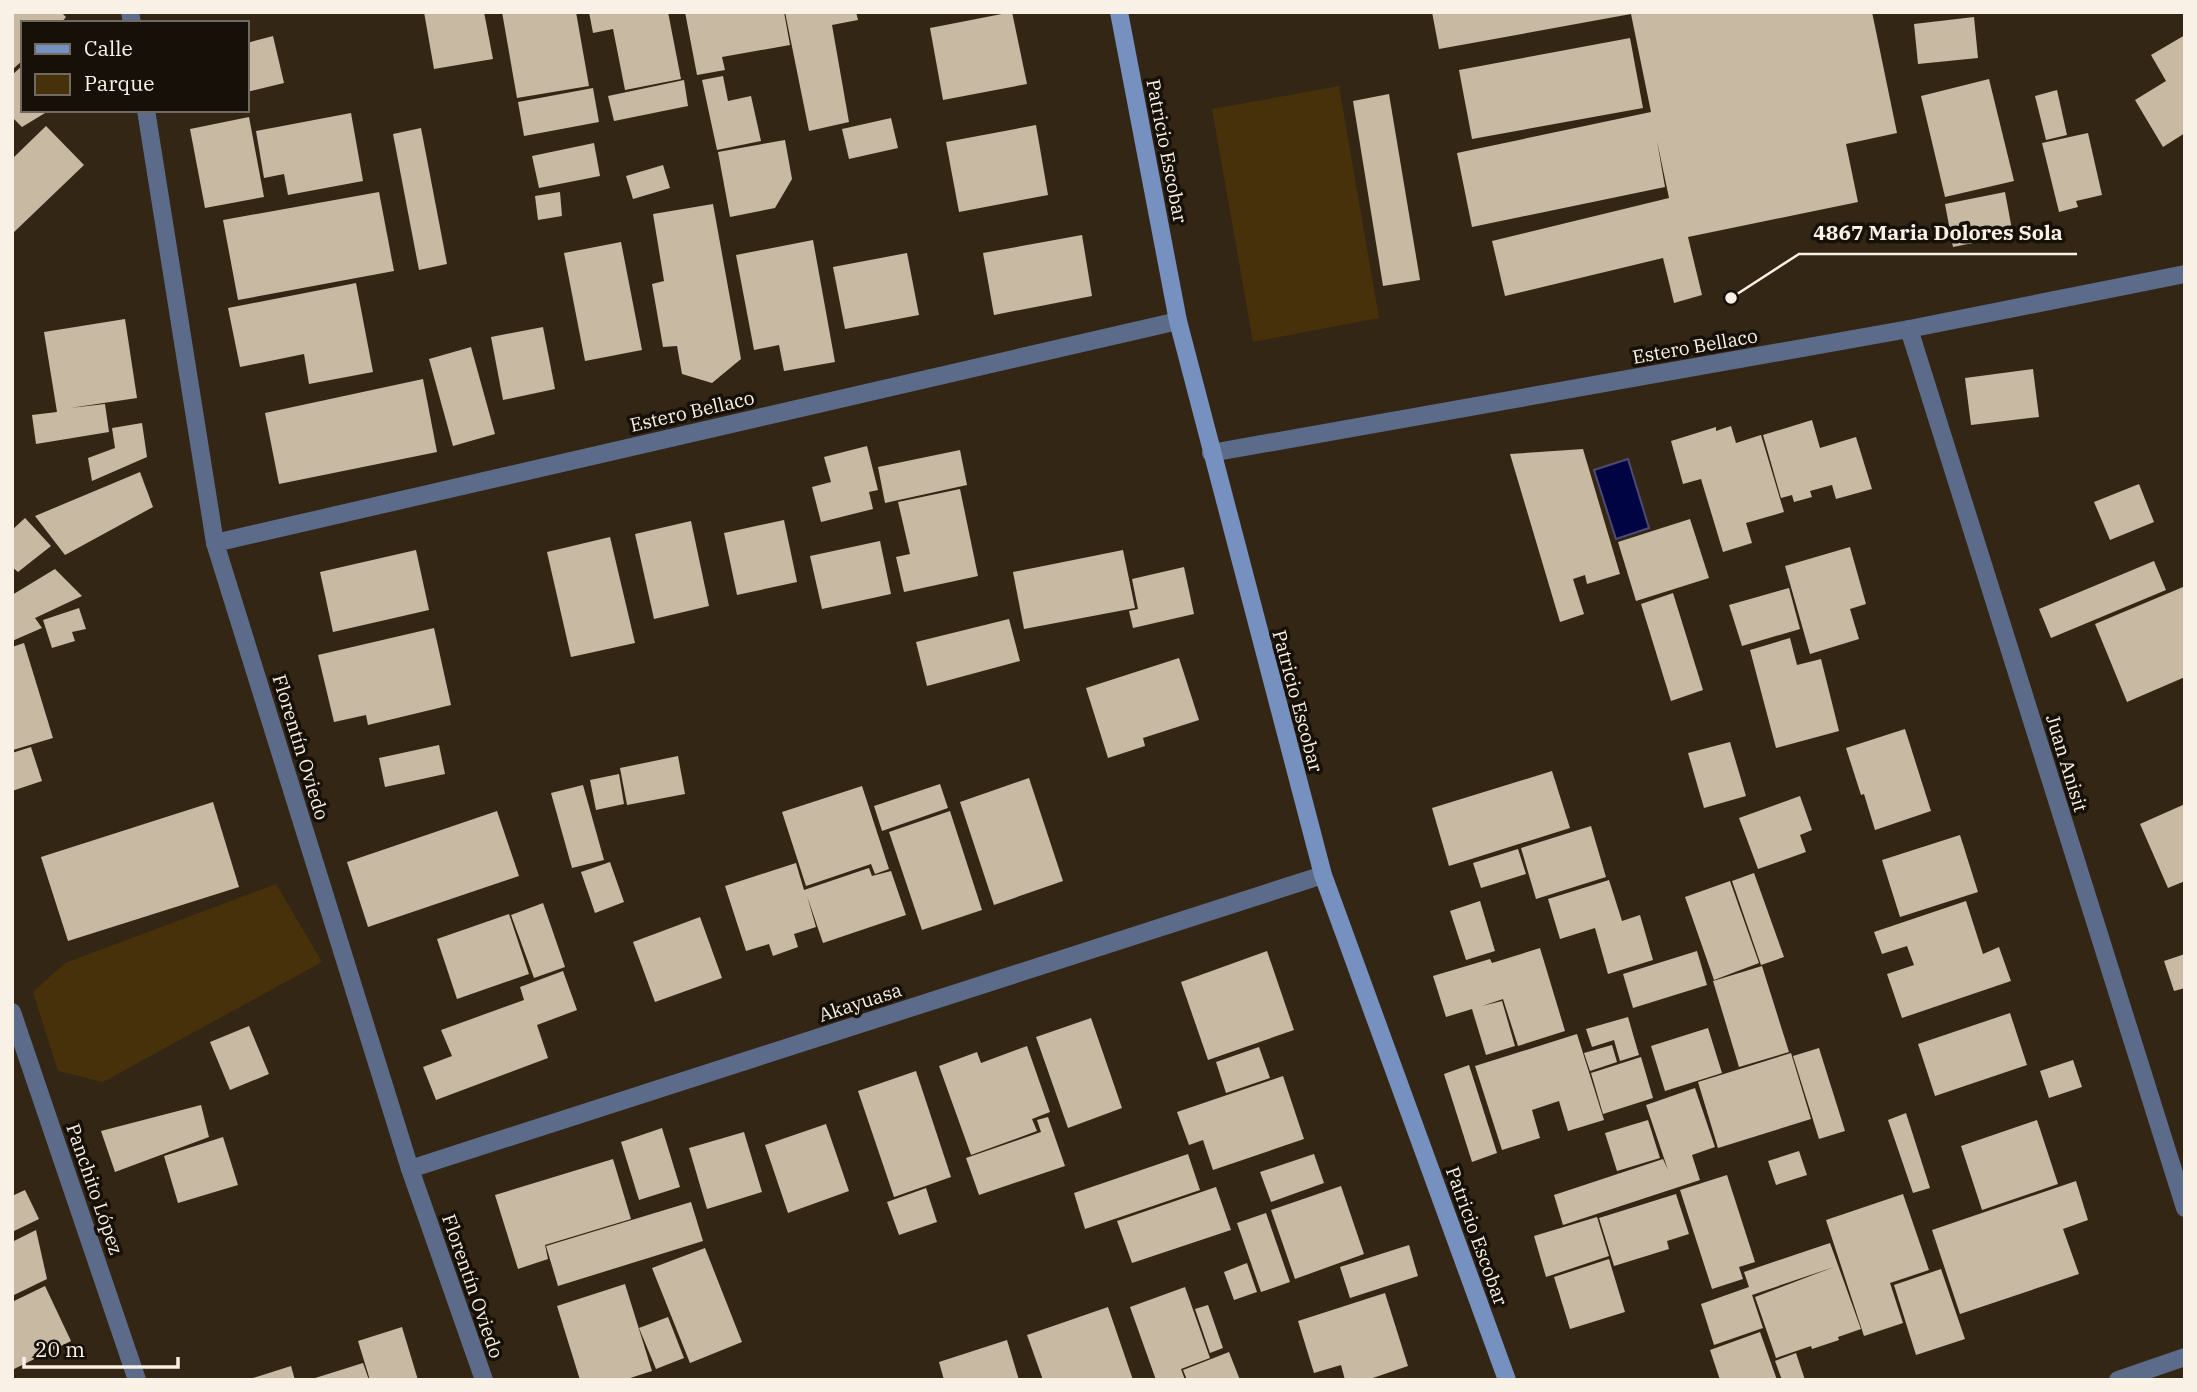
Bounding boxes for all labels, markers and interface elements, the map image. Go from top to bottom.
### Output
legend [21,21,248,112]
text: Calle [84,34,133,62]
text: Parque [84,69,154,97]
street label: Patricio Escobar [1141,77,1193,225]
callout: 4867 Maria Dolores Sola [1799,212,2077,254]
text: 4867 Maria Dolores Sola [1813,218,2063,246]
street label: Estero Bellaco [1630,323,1760,369]
street label: Estero Bellaco [628,385,756,437]
street label: Patricio Escobar [1268,627,1329,775]
street label: Florentín Oviedo [267,671,335,823]
street label: Juan Anisit [2041,711,2093,815]
street label: Akayuasa [815,977,905,1027]
street label: Panchito López [61,1120,129,1258]
street label: Patricio Escobar [1441,1163,1513,1309]
street label: Florentín Oviedo [437,1211,509,1361]
scale bar [24,1326,178,1370]
text: 20 m [35,1335,85,1363]

